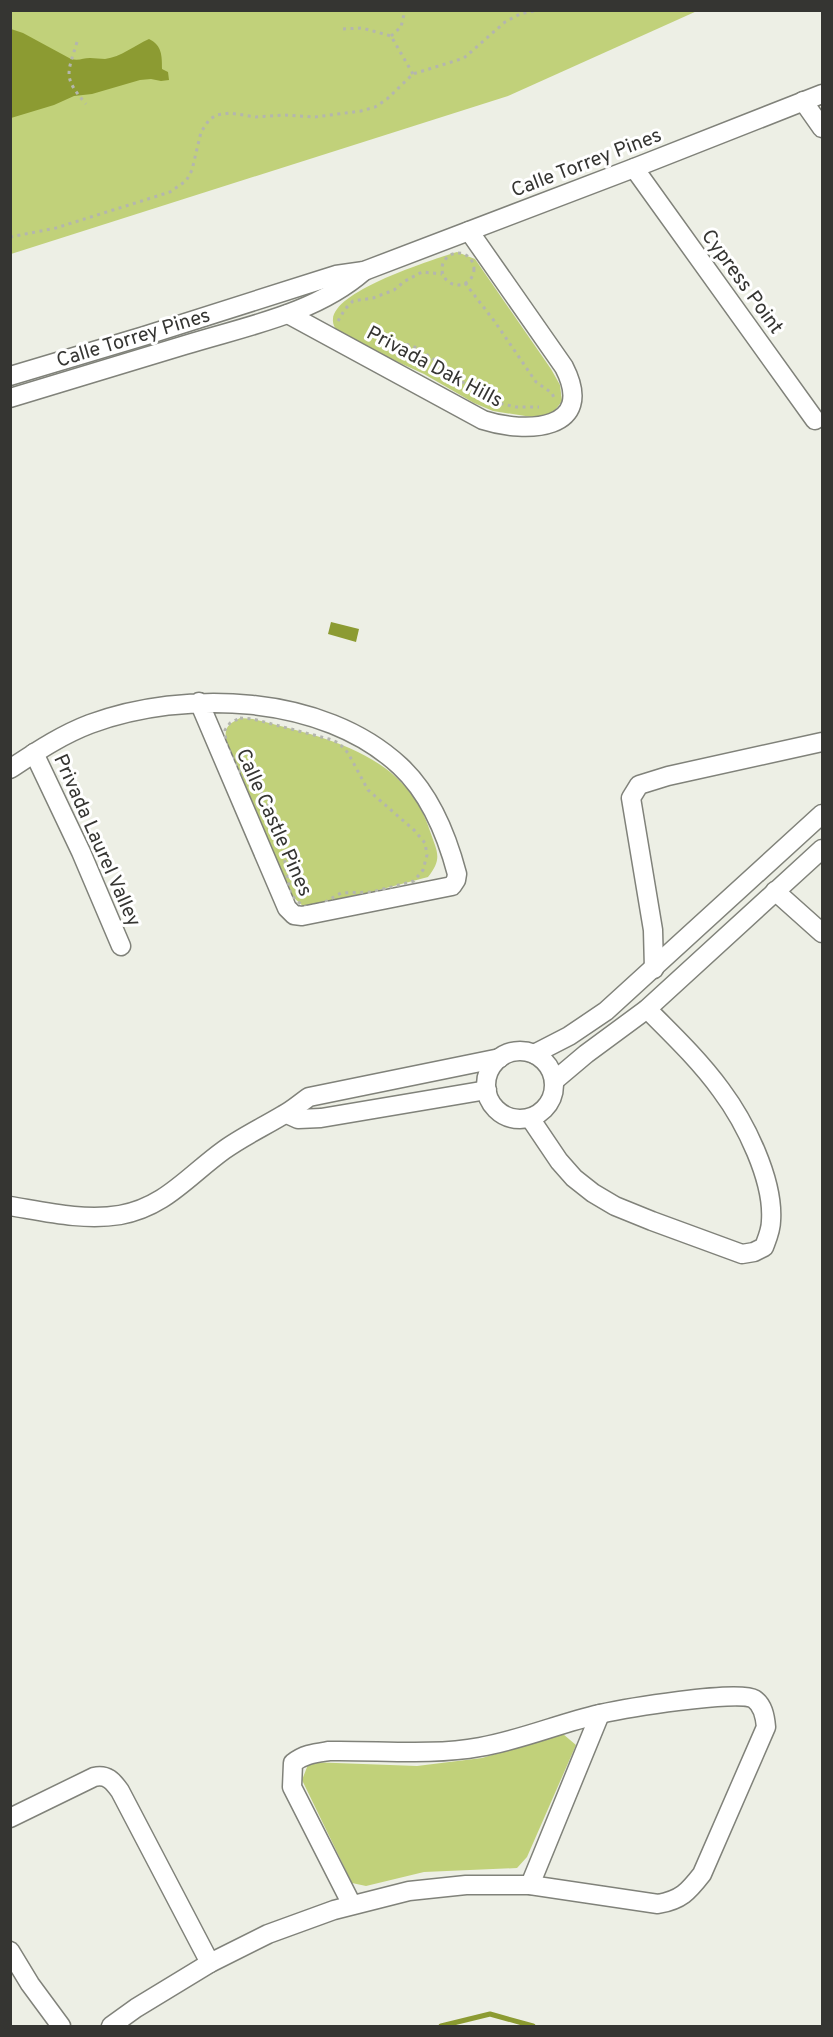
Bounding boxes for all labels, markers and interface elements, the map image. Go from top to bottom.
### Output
street label: Calle Torrey Pines [508,123,666,205]
street label: Cypress Point [695,225,788,340]
street label: Calle Torrey Pines [54,303,214,375]
street label: Privada Dak Hills [361,321,507,415]
street label: Calle Castle Pines [229,745,317,901]
street label: Privada Laurel Valley [46,750,146,931]

